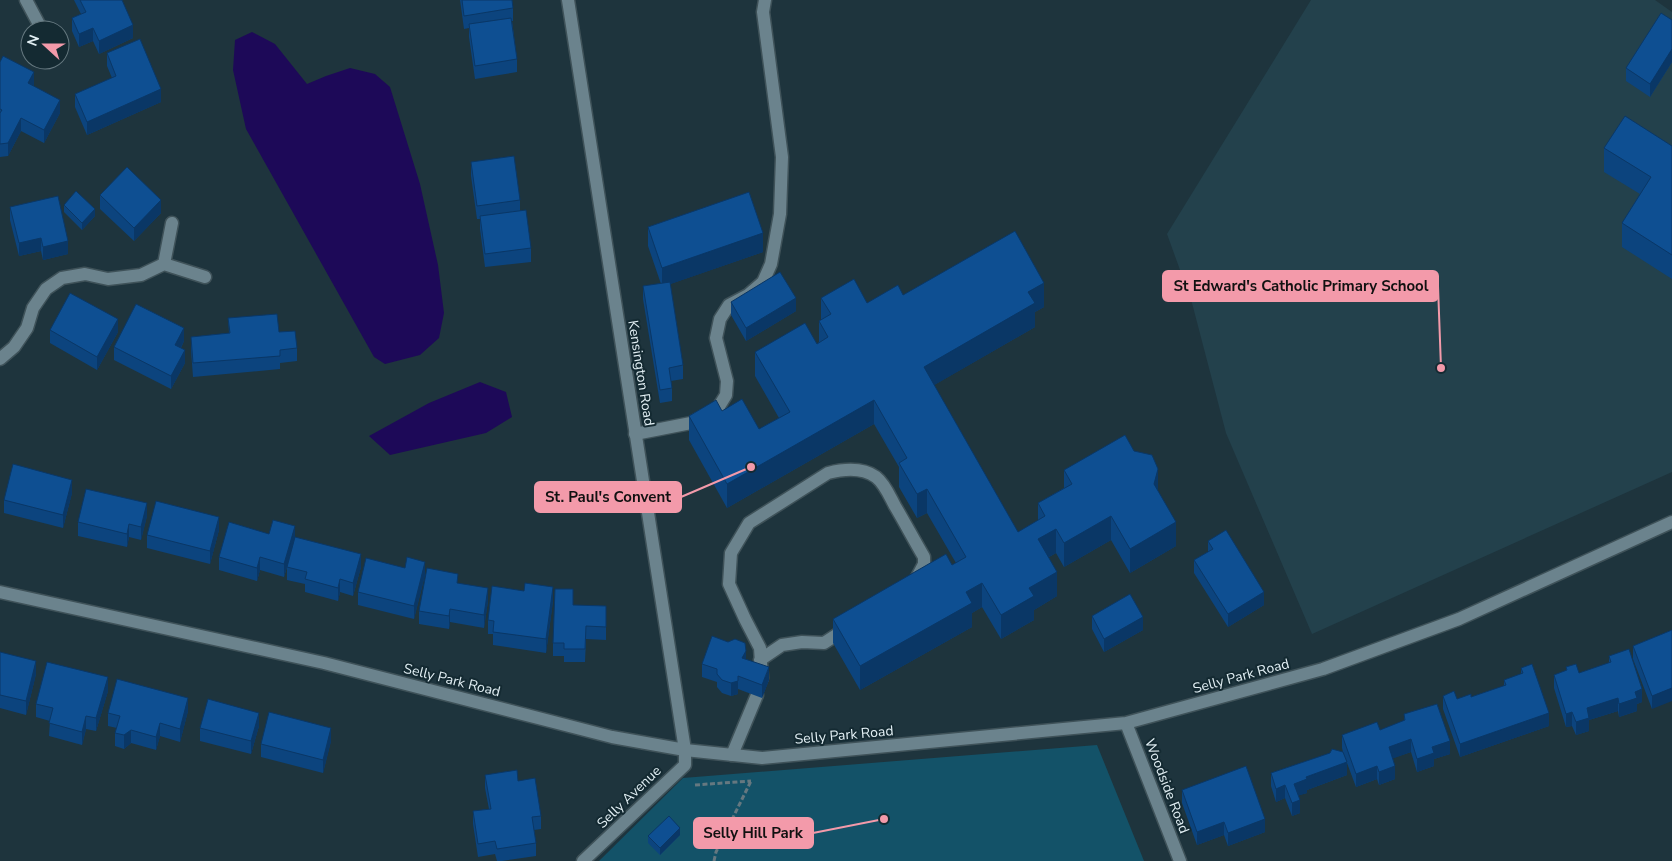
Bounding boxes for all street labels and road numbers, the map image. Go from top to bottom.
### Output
street label: Kensington Road [623,319,659,427]
street label: Selly Park Road [1191,654,1291,698]
street label: Selly Park Road [402,659,502,701]
street label: Selly Park Road [794,721,894,749]
street label: Woodside Road [1140,736,1194,836]
street label: Selly Avenue [593,761,665,833]

